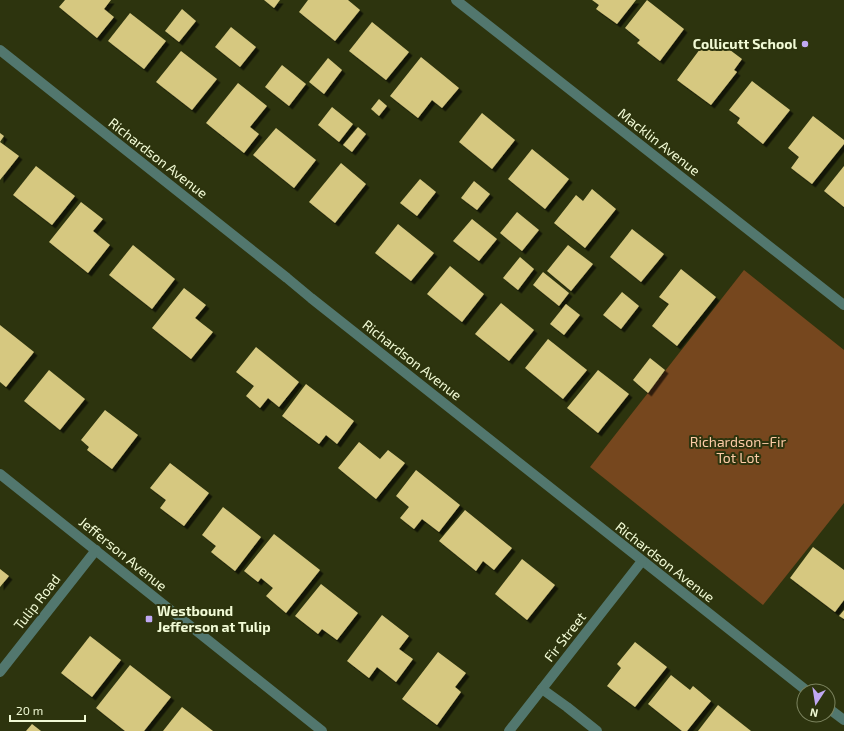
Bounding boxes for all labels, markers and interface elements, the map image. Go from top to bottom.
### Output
place label: Collicutt School [693,35,797,52]
marker: Collicutt School [800,39,810,49]
street label: Macklin Avenue [615,104,704,179]
street label: Richardson Avenue [105,114,211,202]
street label: Richardson Avenue [359,316,465,404]
park label: Richardson–Fir Tot Lot [690,433,787,466]
street label: Jefferson Avenue [76,513,171,594]
street label: Richardson Avenue [612,518,718,606]
street label: Tulip Road [10,570,64,633]
place label: Westbound Jefferson at Tulip [157,602,271,635]
street label: Fir Street [540,608,589,665]
marker: Westbound Jefferson at Tulip [144,614,154,624]
north arrow [796,683,836,723]
scale bar [10,697,85,723]
text: 20 m [16,703,43,717]
text: N [809,706,819,720]

